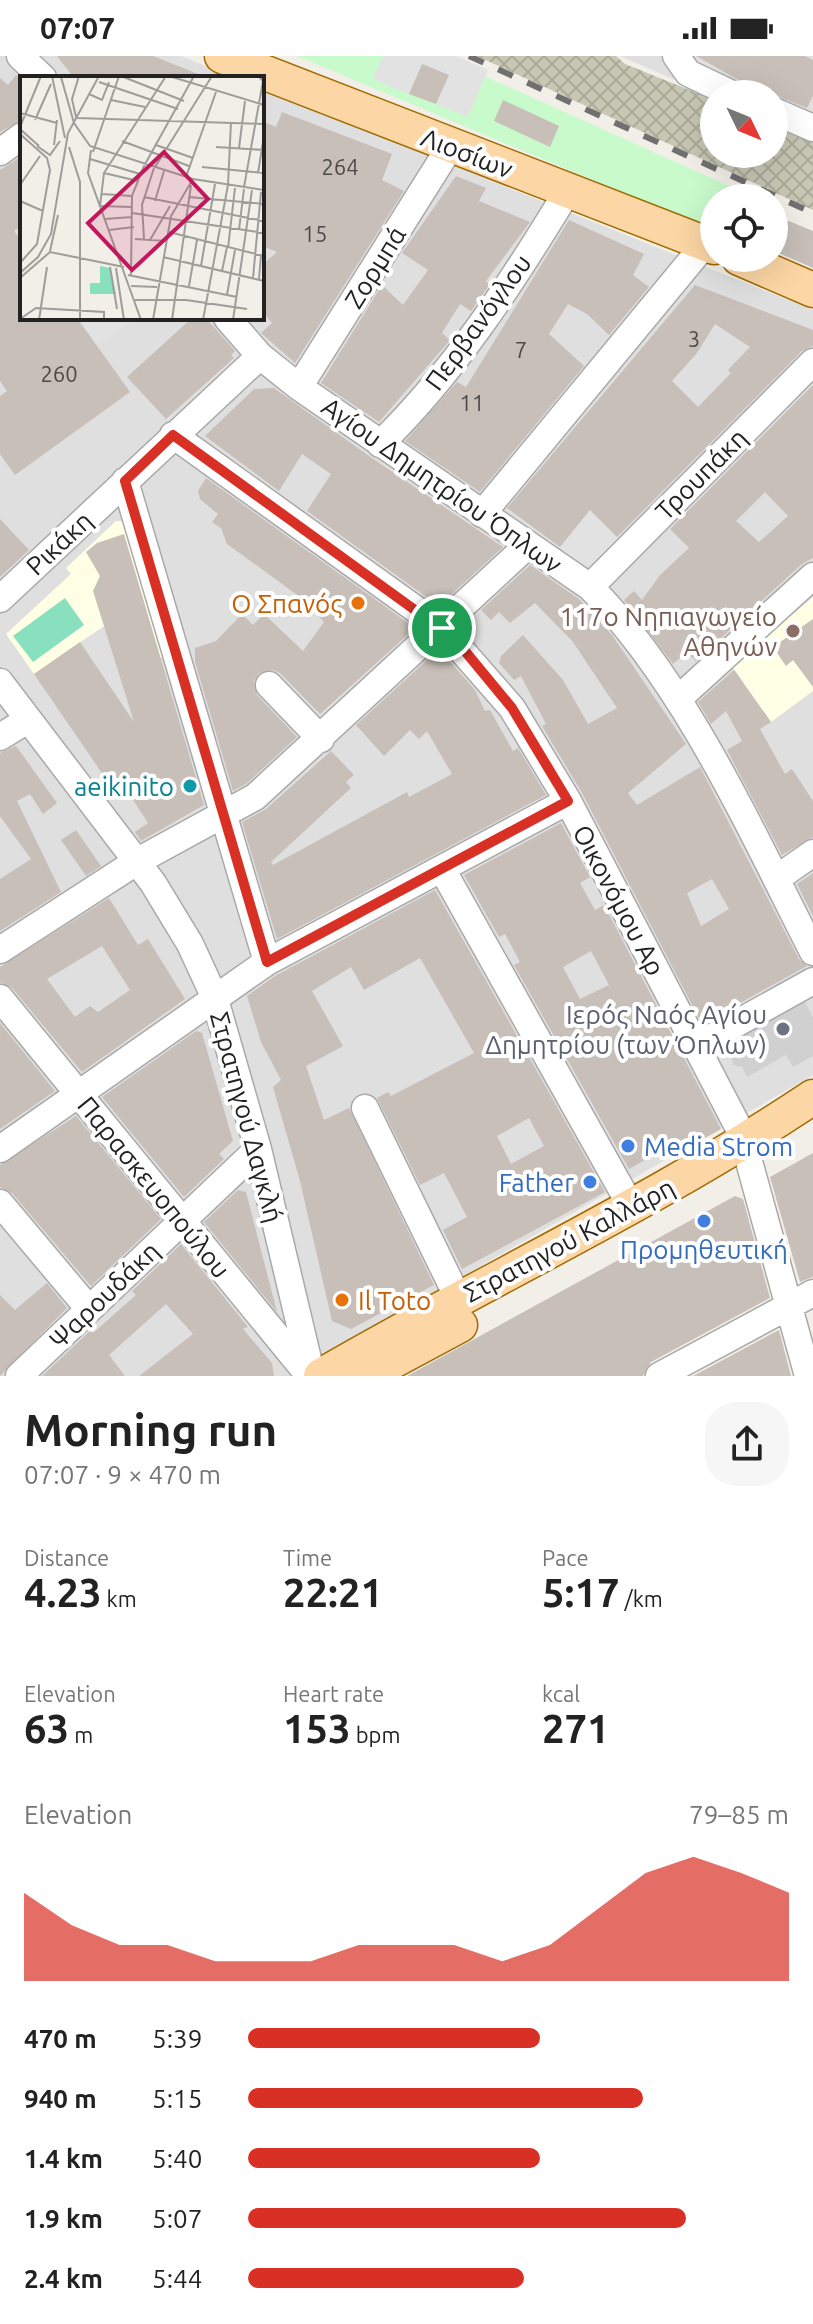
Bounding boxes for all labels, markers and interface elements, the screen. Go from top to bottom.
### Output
text: 07:07 [40,11,115,45]
inset map [20,76,264,320]
north arrow [700,80,788,168]
map controls [700,80,788,272]
street label: Λιοσίων [417,122,517,184]
house number: 264 [321,154,359,179]
button: locate [700,184,788,272]
house number: 15 [303,221,327,246]
street label: Ζορμπά [339,221,411,313]
street label: Περβανόγλου [419,249,537,395]
house number: 3 [688,326,700,351]
house number: 7 [515,337,527,362]
house number: 260 [40,361,78,386]
house number: 11 [460,390,484,415]
street label: Αγίου Δημητρίου Όπλων [317,391,568,579]
street label: Τρουπάκη [649,422,753,526]
street label: Ρικάκη [20,505,98,581]
place label: Ο Σπανός [231,589,342,619]
marker: Ο Σπανός [349,594,367,612]
pin [408,594,476,662]
place label: 117ο Νηπιαγωγείο Αθηνών [559,602,777,661]
icon: arrive [420,606,464,650]
marker: 117ο Νηπιαγωγείο Αθηνών [784,622,802,640]
place label: aeikinito [74,772,174,801]
marker: aeikinito [181,777,199,795]
street label: Οικονόμου Αρ [567,820,671,980]
place label: Ιερός Ναός Αγίου Δημητρίου (των Όπλων) [485,1000,767,1059]
street label: Στρατηγού Δαγκλή [205,1009,289,1225]
marker: Ιερός Ναός Αγίου Δημητρίου (των Όπλων) [774,1020,792,1038]
street label: Παρασκευοπούλου [72,1091,236,1283]
place label: Media Strom [644,1132,793,1161]
marker: Media Strom [619,1137,637,1155]
place label: Father [499,1168,574,1197]
street label: Στρατηγού Καλλάρη [459,1172,679,1308]
marker: Father [581,1173,599,1191]
marker: Προμηθευτική [695,1212,713,1230]
place label: Προμηθευτική [620,1235,788,1264]
street label: Ψαρουδάκη [43,1236,165,1354]
place label: Il Toto [358,1286,431,1315]
marker: Il Toto [333,1291,351,1309]
button: share [705,1402,789,1486]
text: Morning run [24,1405,277,1454]
text: 07:07 · 9 × 470 m [24,1460,221,1489]
text: Distance [24,1545,109,1570]
text: Time [283,1545,332,1570]
text: Pace [542,1545,589,1570]
text: 4.23 [24,1570,102,1615]
text: 22:21 [283,1570,383,1615]
text: 5:17 [542,1570,620,1615]
text: km [102,1586,137,1611]
text: /km [620,1586,663,1611]
text: Elevation [24,1681,116,1706]
text: Heart rate [283,1681,384,1706]
text: kcal [542,1681,580,1706]
text: 63 [24,1706,69,1751]
text: 153 [283,1706,351,1751]
text: 271 [542,1706,610,1751]
text: m [69,1722,93,1747]
text: bpm [351,1722,400,1747]
text: Elevation [24,1800,132,1829]
text: 79–85 m [689,1800,789,1829]
text: 470 m [24,2024,97,2053]
text: 5:39 [152,2024,202,2053]
text: 940 m [24,2084,97,2113]
text: 5:15 [152,2084,202,2113]
text: 1.4 km [24,2144,103,2173]
text: 5:40 [152,2144,202,2173]
text: 1.9 km [24,2204,103,2233]
text: 5:07 [152,2204,202,2233]
text: 2.4 km [24,2264,103,2293]
text: 5:44 [152,2264,202,2293]

